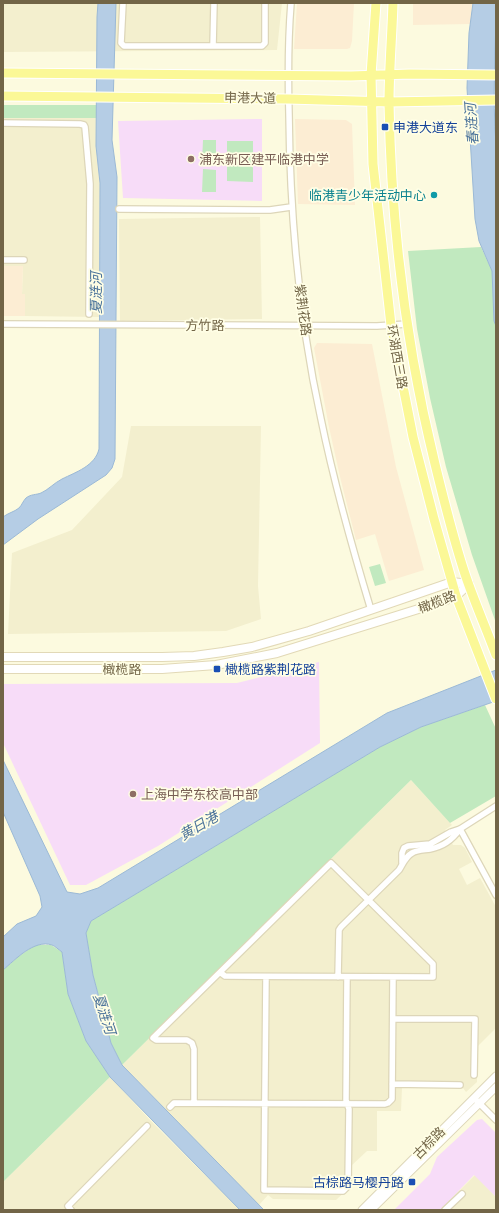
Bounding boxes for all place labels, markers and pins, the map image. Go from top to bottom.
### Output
place label: 申港大道东 [393,120,458,135]
marker: 申港大道东 [380,122,390,132]
place label: 浦东新区建平临港中学 [199,152,329,167]
marker: 浦东新区建平临港中学 [186,154,196,164]
place label: 临港青少年活动中心 [309,188,426,203]
marker: 临港青少年活动中心 [429,190,439,200]
place label: 橄榄路紫荆花路 [225,662,316,677]
marker: 橄榄路紫荆花路 [212,664,222,674]
place label: 上海中学东校高中部 [141,787,258,802]
marker: 上海中学东校高中部 [128,789,138,799]
place label: 古棕路马樱丹路 [313,1175,404,1190]
marker: 古棕路马樱丹路 [407,1177,417,1187]

